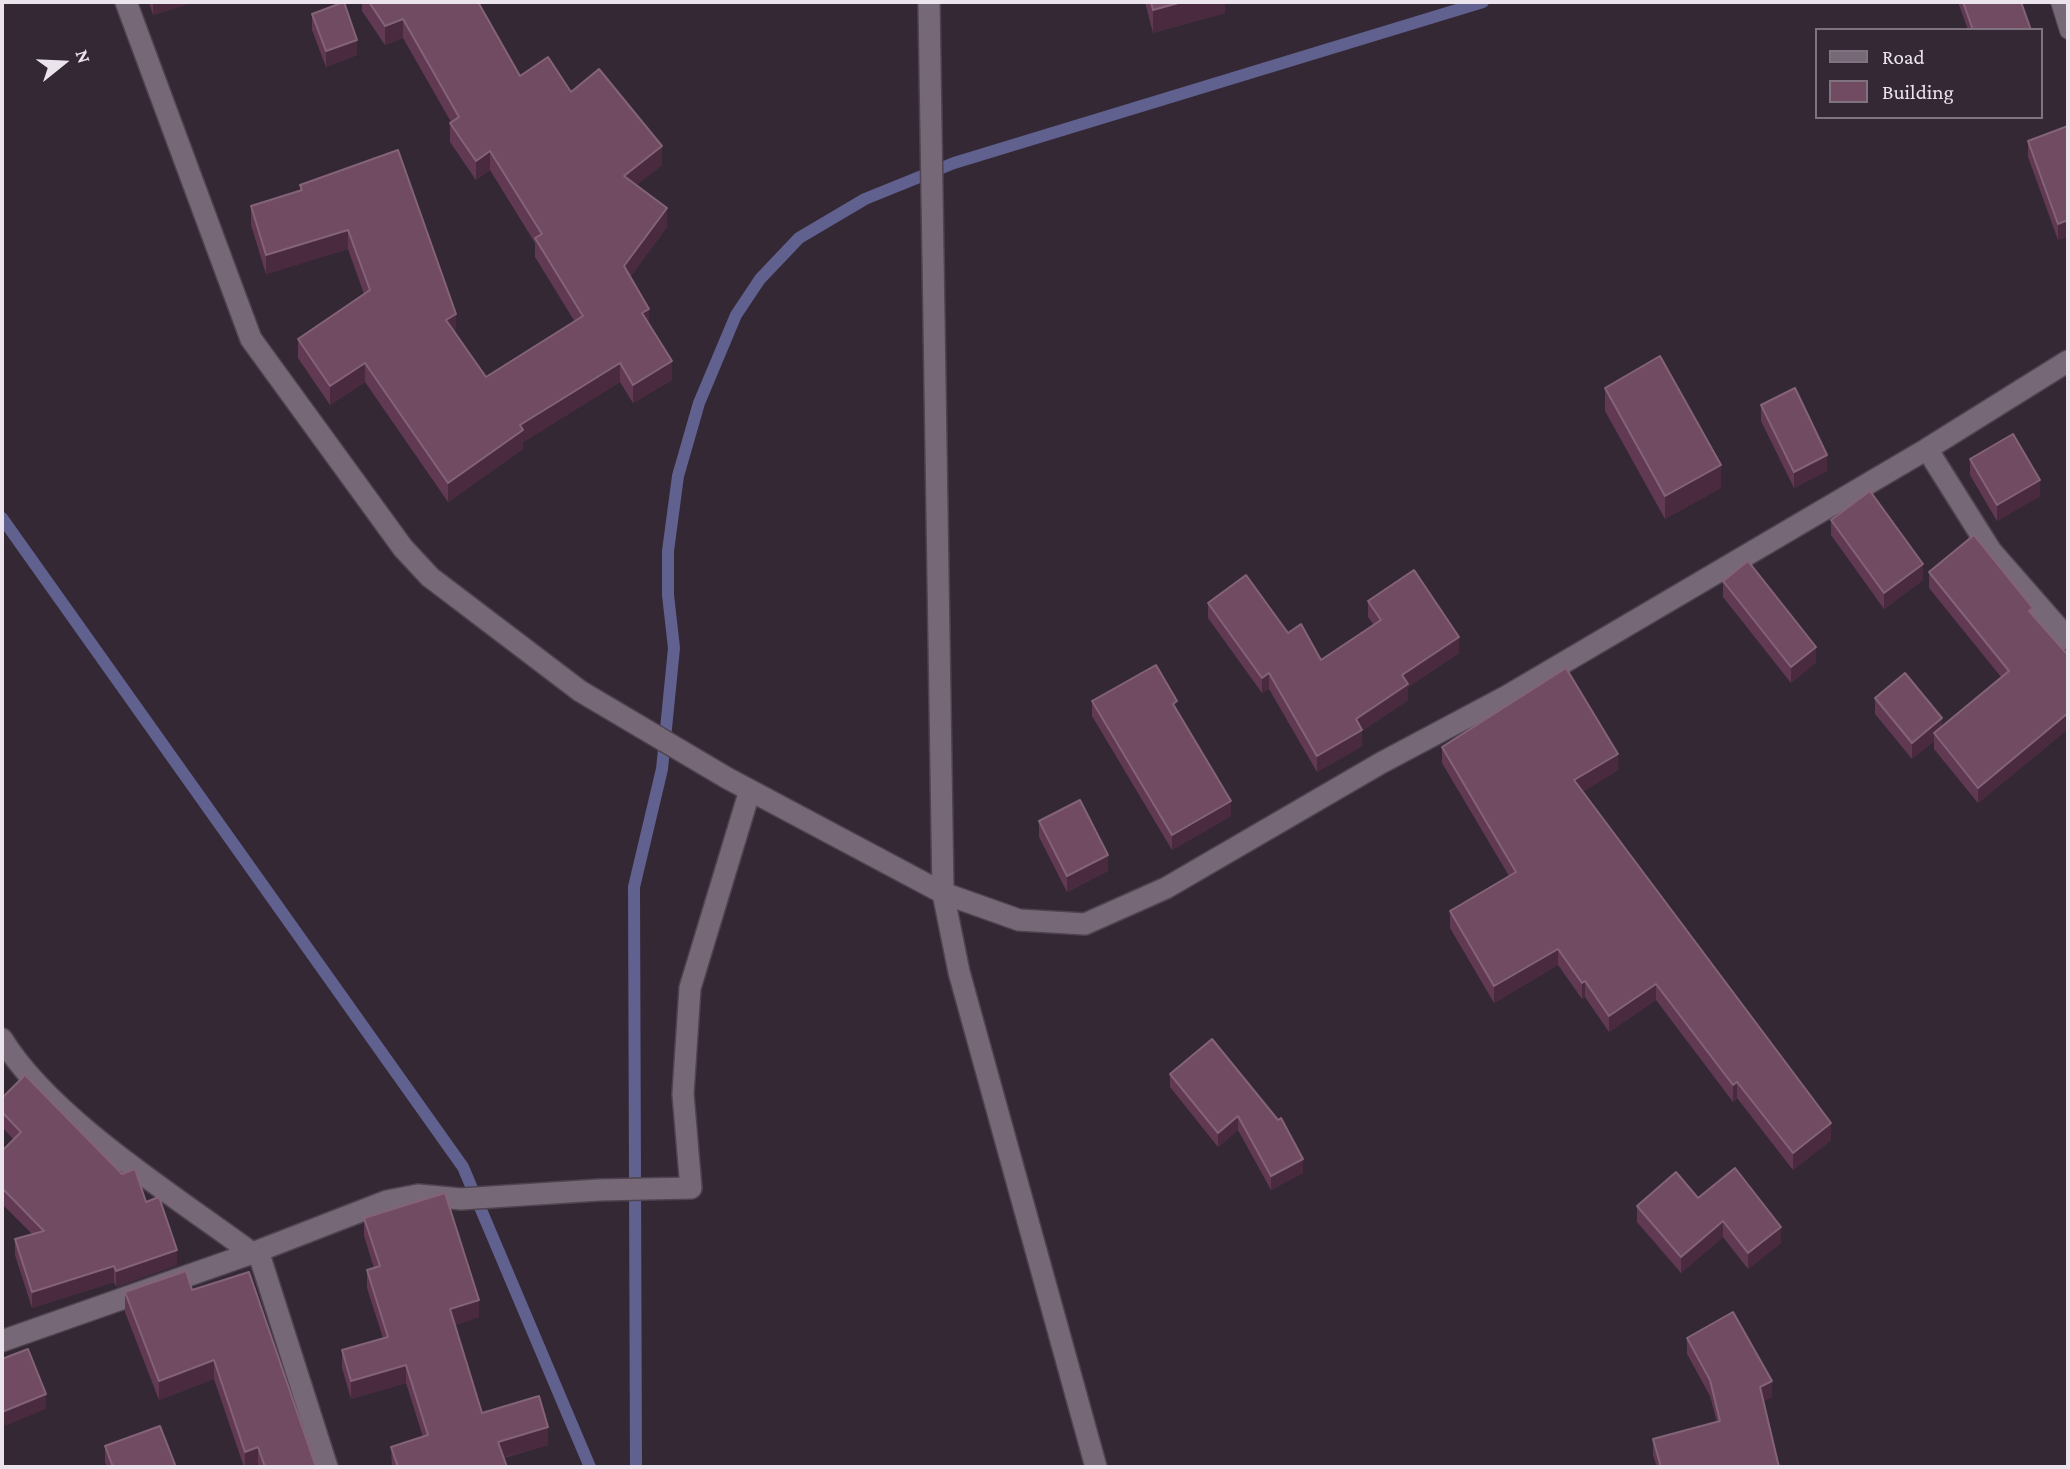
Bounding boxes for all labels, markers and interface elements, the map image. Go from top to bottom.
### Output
north arrow [28,28,98,98]
legend [1814,28,2042,119]
text: Road [1882,45,1925,69]
text: N [71,47,95,66]
text: Building [1882,80,1954,104]

